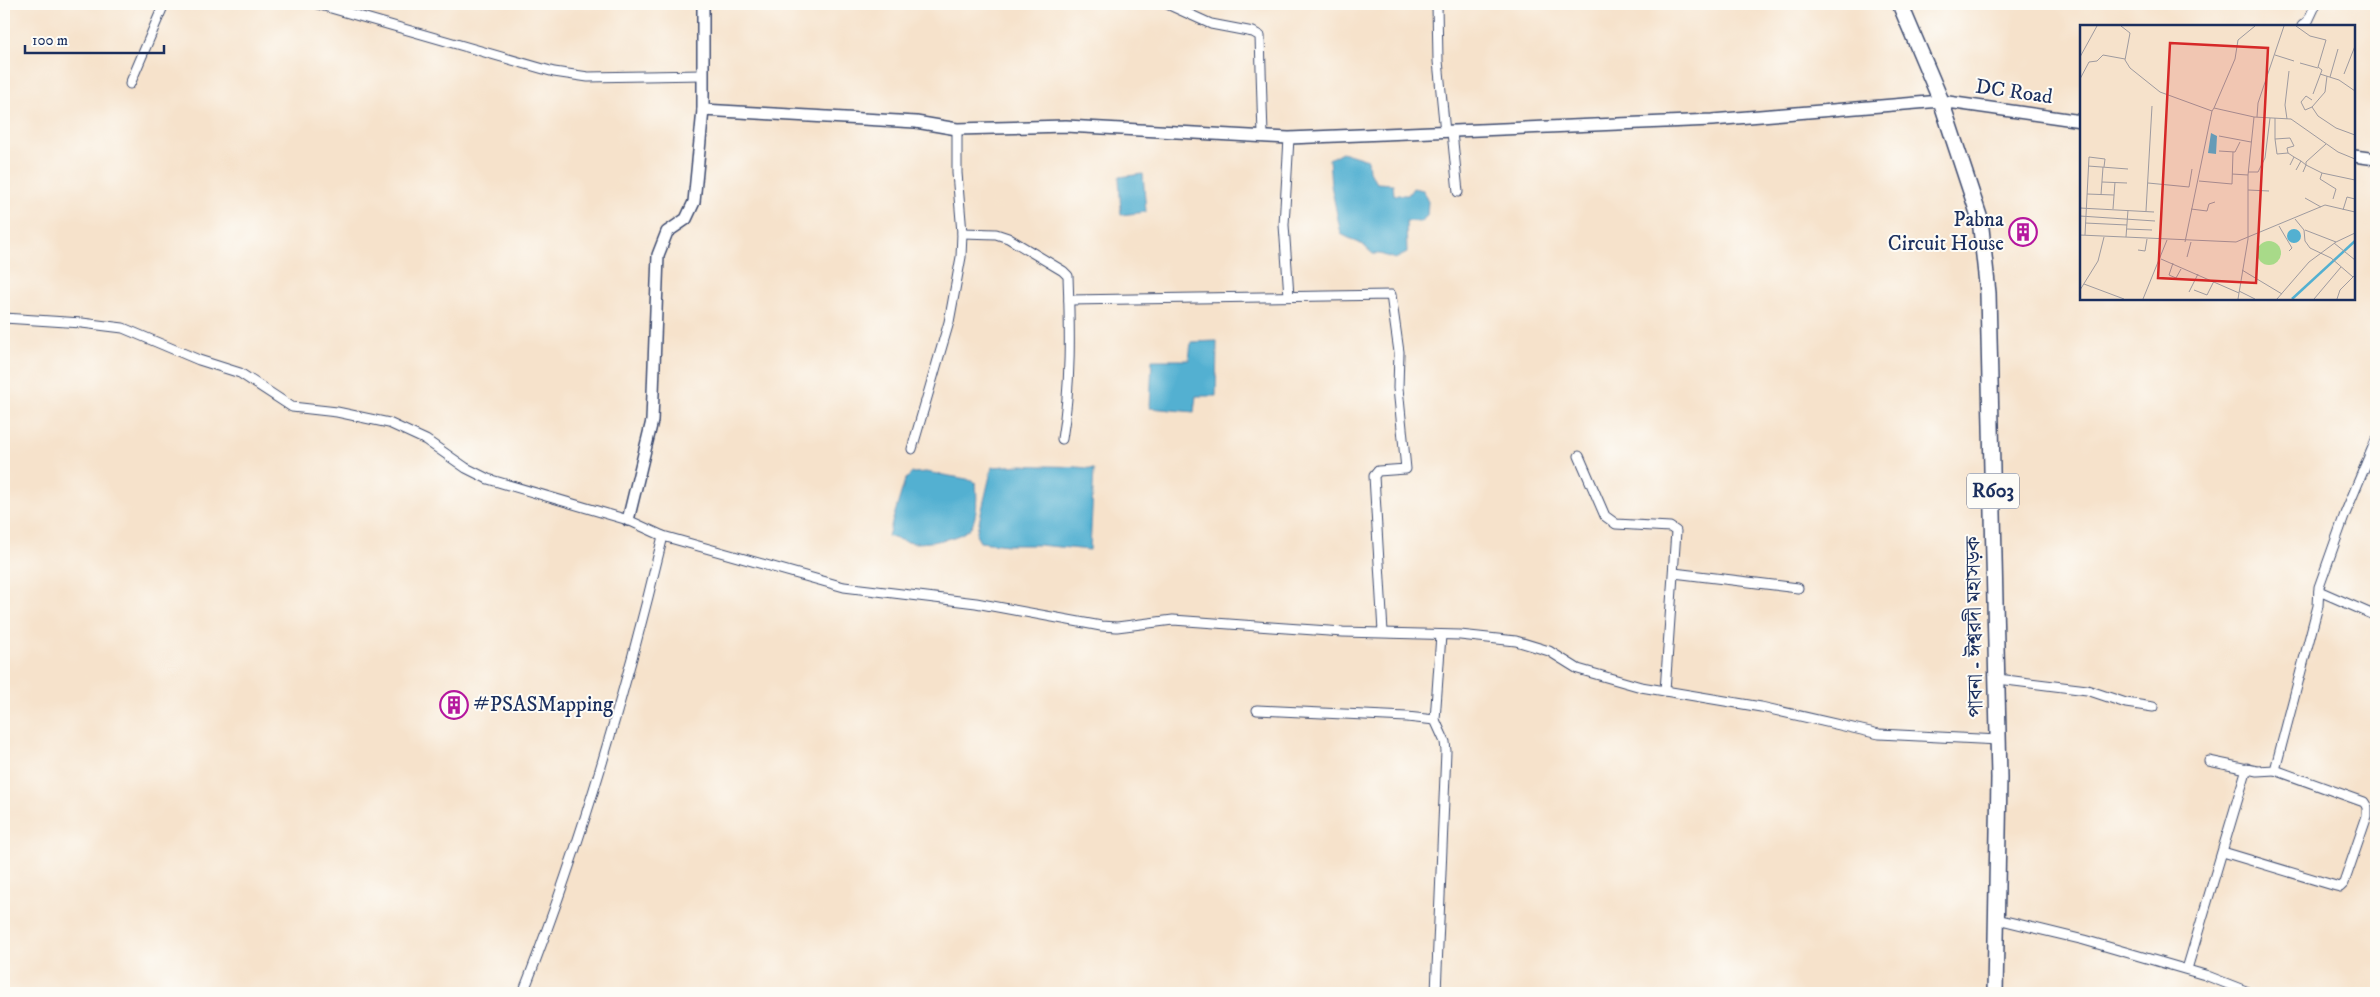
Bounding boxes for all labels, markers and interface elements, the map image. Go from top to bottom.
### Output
scale bar [25,22,164,54]
inset map [2080,25,2355,300]
text: 100 m [32,31,68,50]
street label: DC Road [1974,74,2055,110]
place label: Pabna Circuit House [1888,207,2004,257]
building icon: Pabna Circuit House [2008,217,2038,247]
road number: R603 [1967,474,2019,508]
street label: পাবনা - ঈশ্বরদী মহাসড়ক [1959,535,1990,718]
building icon: #PSASMapping [439,690,469,720]
place label: #PSASMapping [473,692,614,718]

